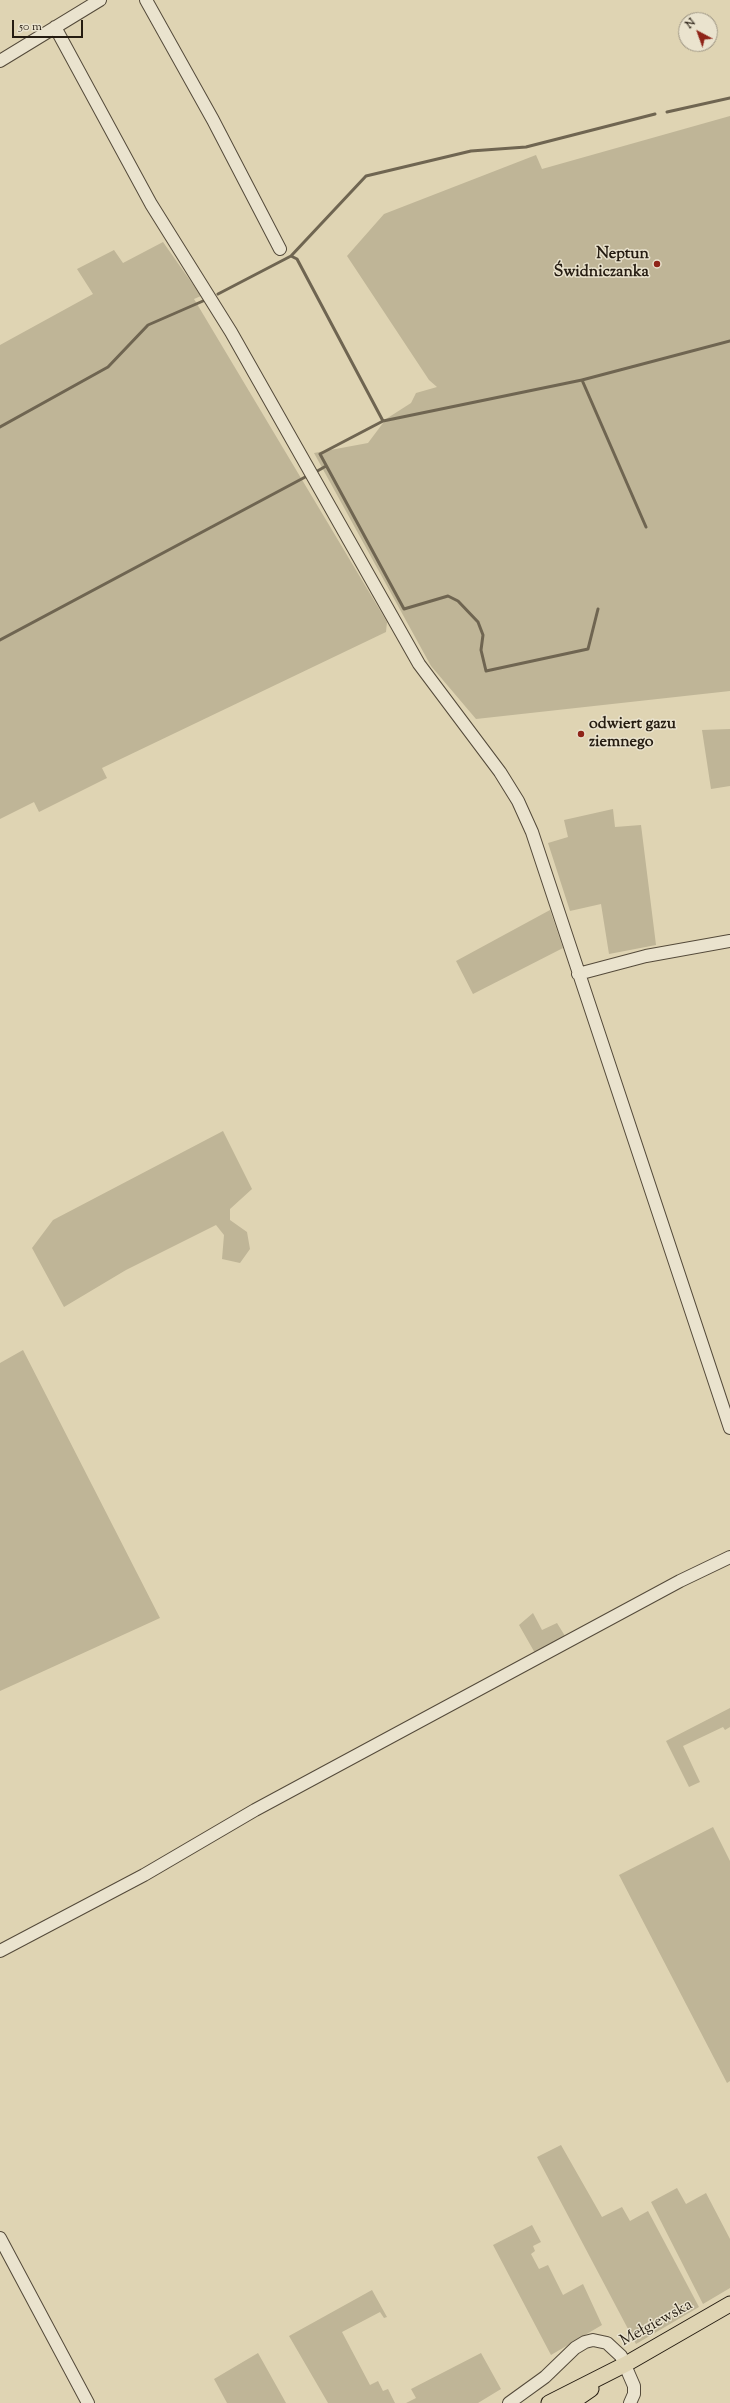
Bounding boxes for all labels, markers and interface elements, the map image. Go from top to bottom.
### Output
scale bar [14,12,85,38]
north arrow [678,12,718,52]
text: N [682,15,699,33]
text: 50 m [19,18,42,36]
place label: Neptun Świdniczanka [554,245,649,283]
marker: Neptun Świdniczanka [652,259,662,269]
place label: odwiert gazu ziemnego [589,715,676,753]
marker: odwiert gazu ziemnego [576,729,586,739]
street label: Mełgiewska [617,2296,697,2352]

